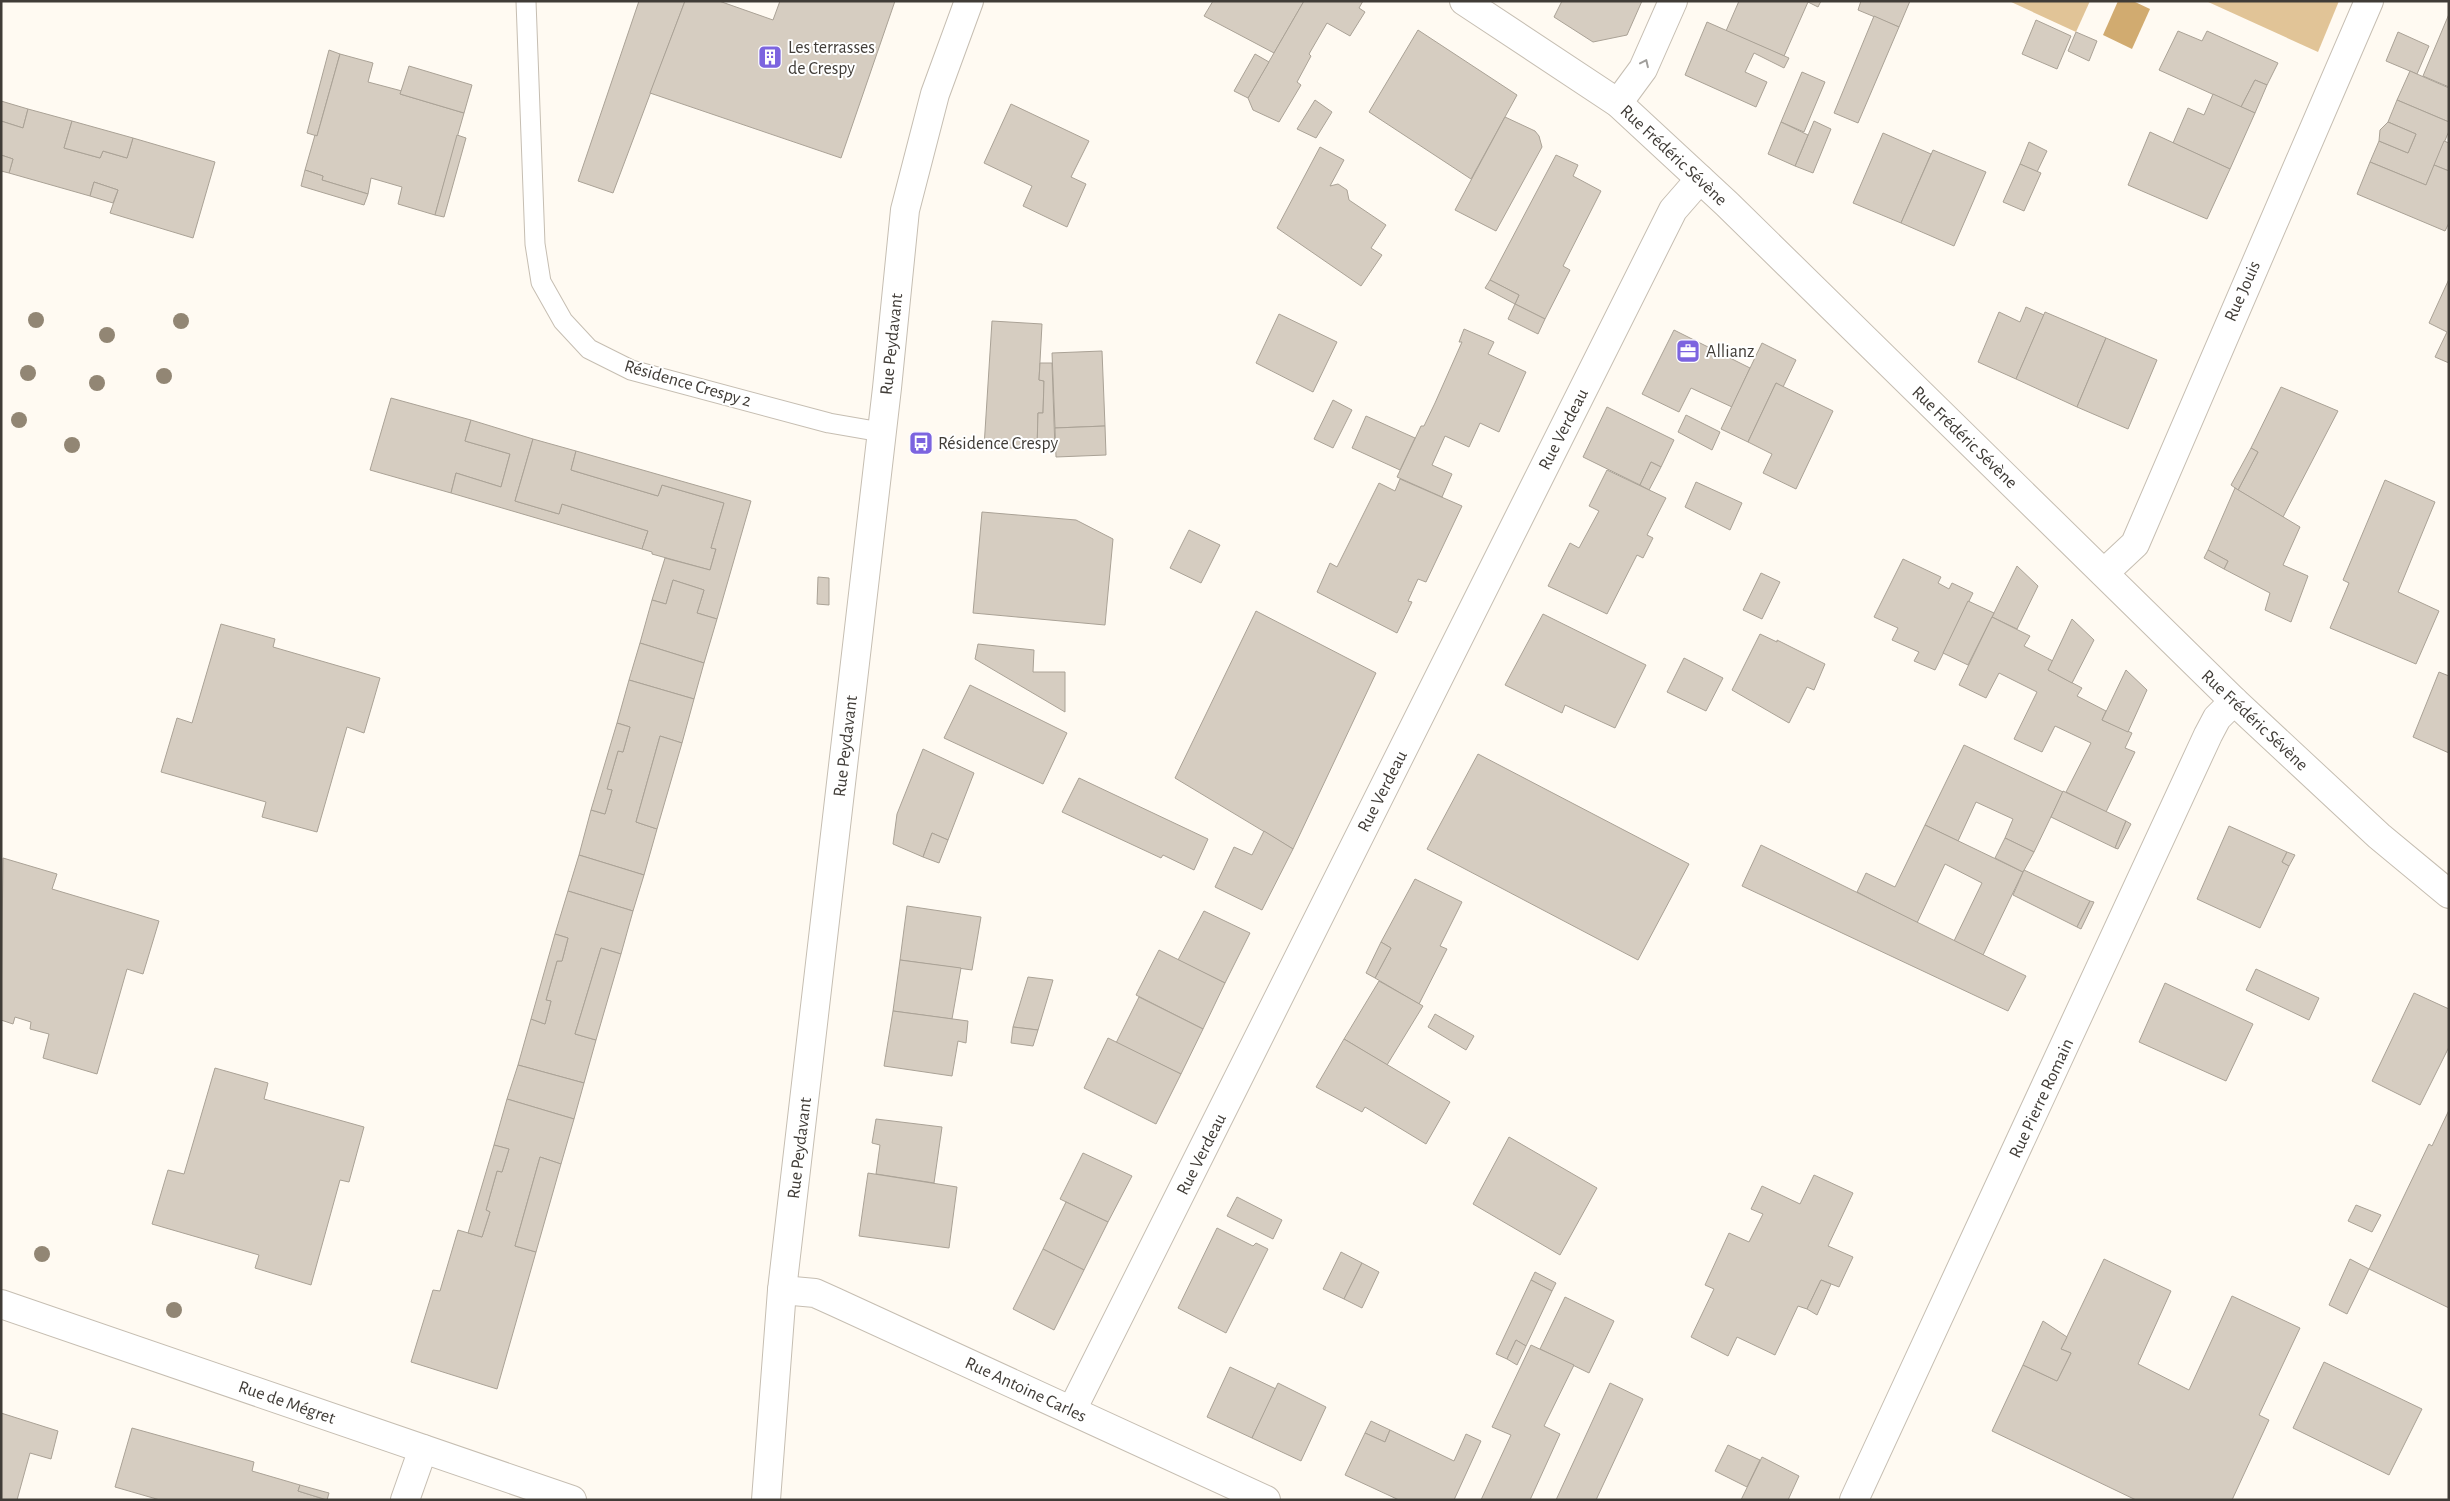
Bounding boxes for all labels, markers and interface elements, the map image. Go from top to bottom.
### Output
place label: Les terrasses de Crespy [788,39,875,78]
building icon: Les terrasses de Crespy [757,44,783,70]
one-way arrow [1639,59,1650,68]
street label: Rue Frédéric Sévène [1616,102,1730,210]
street label: Rue Jouis [2222,258,2264,324]
street label: Rue Peydavant [878,292,906,396]
office icon: Allianz [1675,338,1701,364]
place label: Allianz [1706,343,1755,361]
street label: Résidence Crespy 2 [622,357,753,411]
street label: Rue Frédéric Sévène [1908,383,2020,492]
street label: Rue Verdeau [1536,386,1592,473]
bus stop icon: Résidence Crespy [908,430,934,456]
place label: Résidence Crespy [938,435,1058,453]
street label: Rue Frédéric Sévène [2197,667,2311,775]
street label: Rue Peydavant [831,694,861,798]
street label: Rue Verdeau [1355,748,1411,835]
street label: Rue Pierre Romain [2006,1036,2077,1161]
street label: Rue Peydavant [785,1096,815,1200]
street label: Rue Verdeau [1174,1111,1230,1198]
street label: Rue Antoine Carles [962,1354,1089,1426]
street label: Rue de Mégret [236,1378,338,1428]

